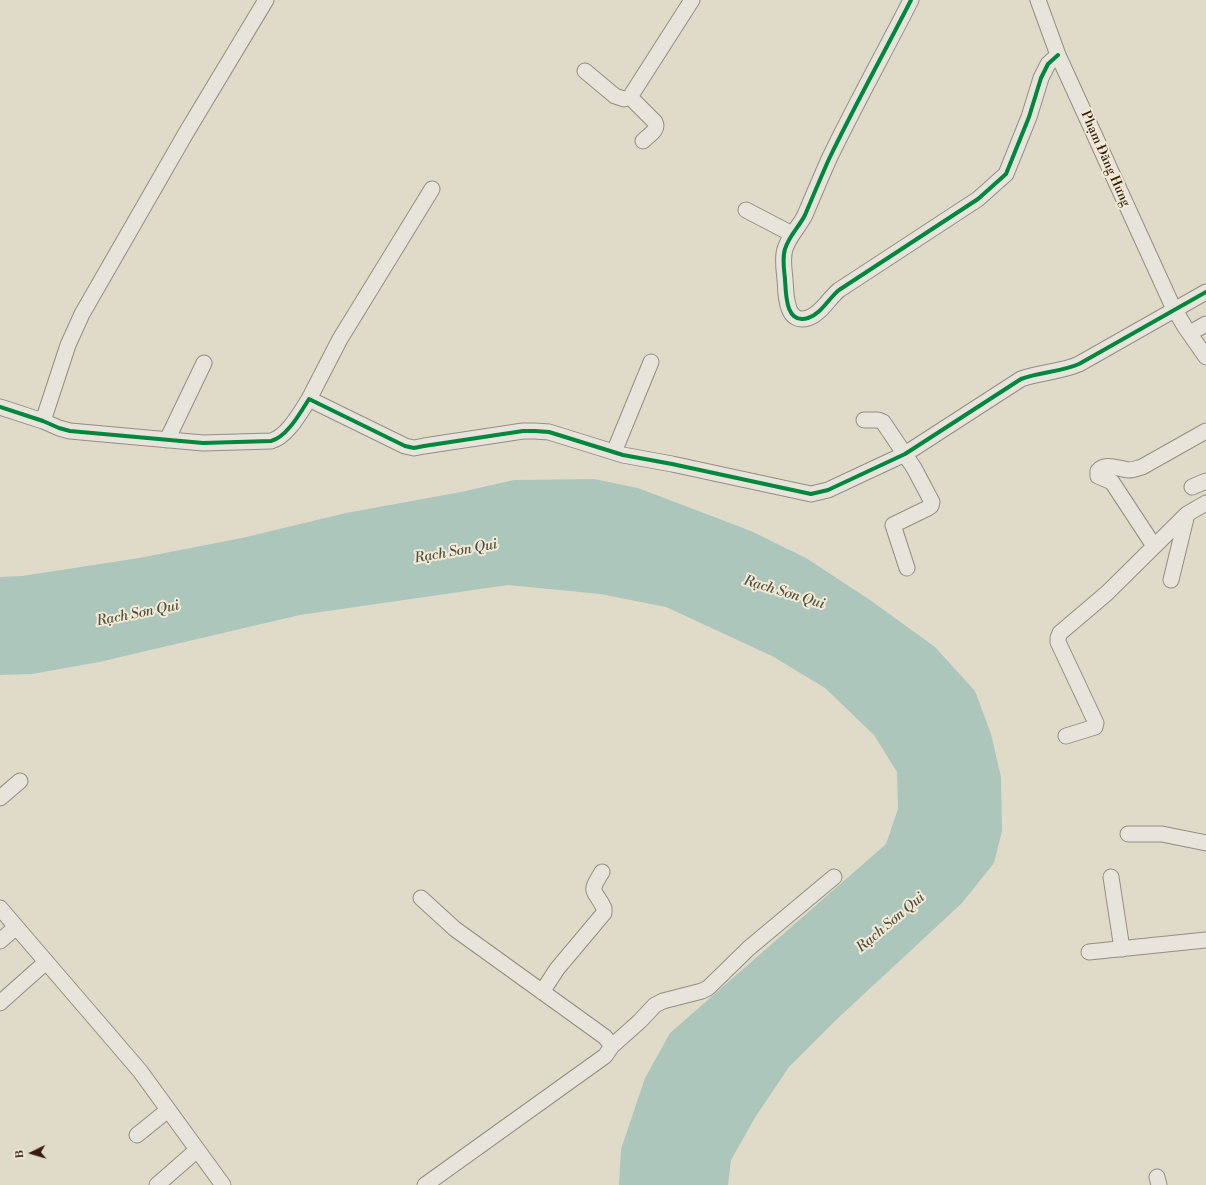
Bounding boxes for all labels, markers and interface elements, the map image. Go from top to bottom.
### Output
street label: Phạm Đăng Hưng [1077,109,1133,209]
water label: Rạch Sơn Qui [413,536,499,568]
water label: Rạch Sơn Qui [741,573,827,613]
water label: Rạch Sơn Qui [95,598,181,630]
water label: Rạch Sơn Qui [853,890,929,956]
north arrow [12,1133,52,1173]
text: B [13,1149,27,1159]

